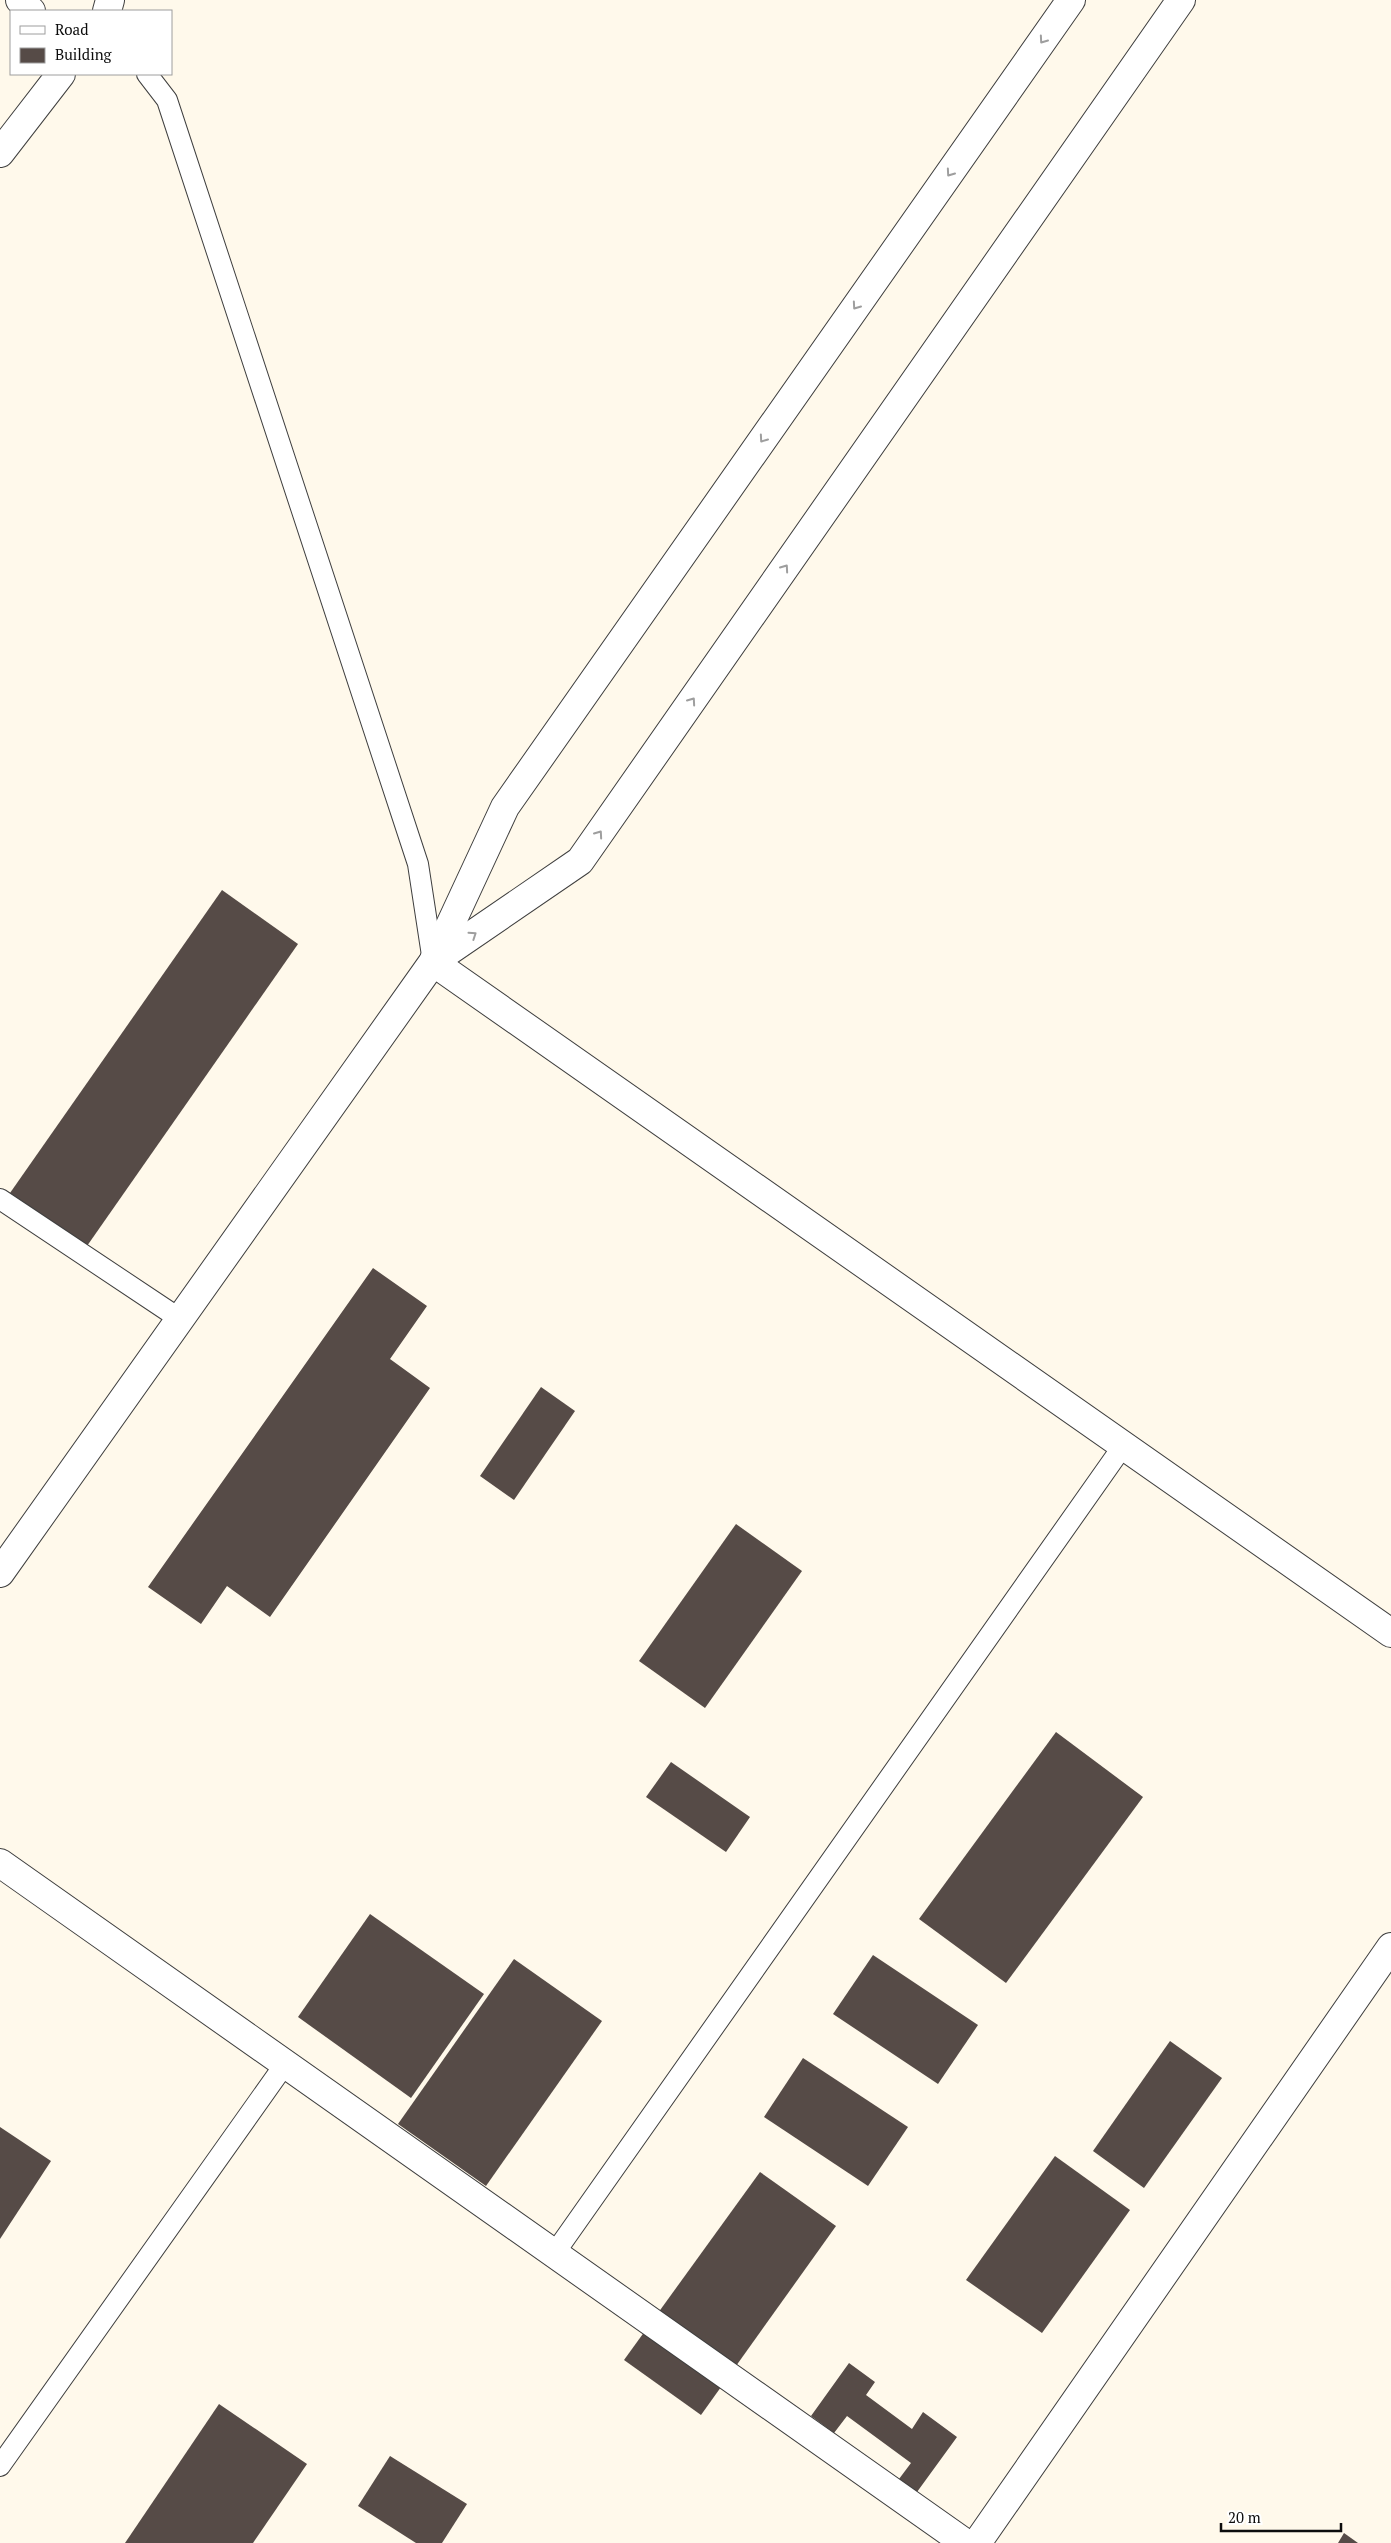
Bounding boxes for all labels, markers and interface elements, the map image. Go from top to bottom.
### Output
legend [10,10,172,75]
text: Road [55,19,88,39]
one-way arrow [1040,34,1049,44]
text: Building [55,44,113,64]
one-way arrow [947,167,956,177]
one-way arrow [853,300,862,310]
one-way arrow [760,433,769,443]
one-way arrow [779,564,788,574]
one-way arrow [686,697,695,707]
one-way arrow [593,831,602,840]
one-way arrow [467,932,477,941]
scale bar [1221,2500,1341,2532]
text: 20 m [1228,2507,1261,2527]

